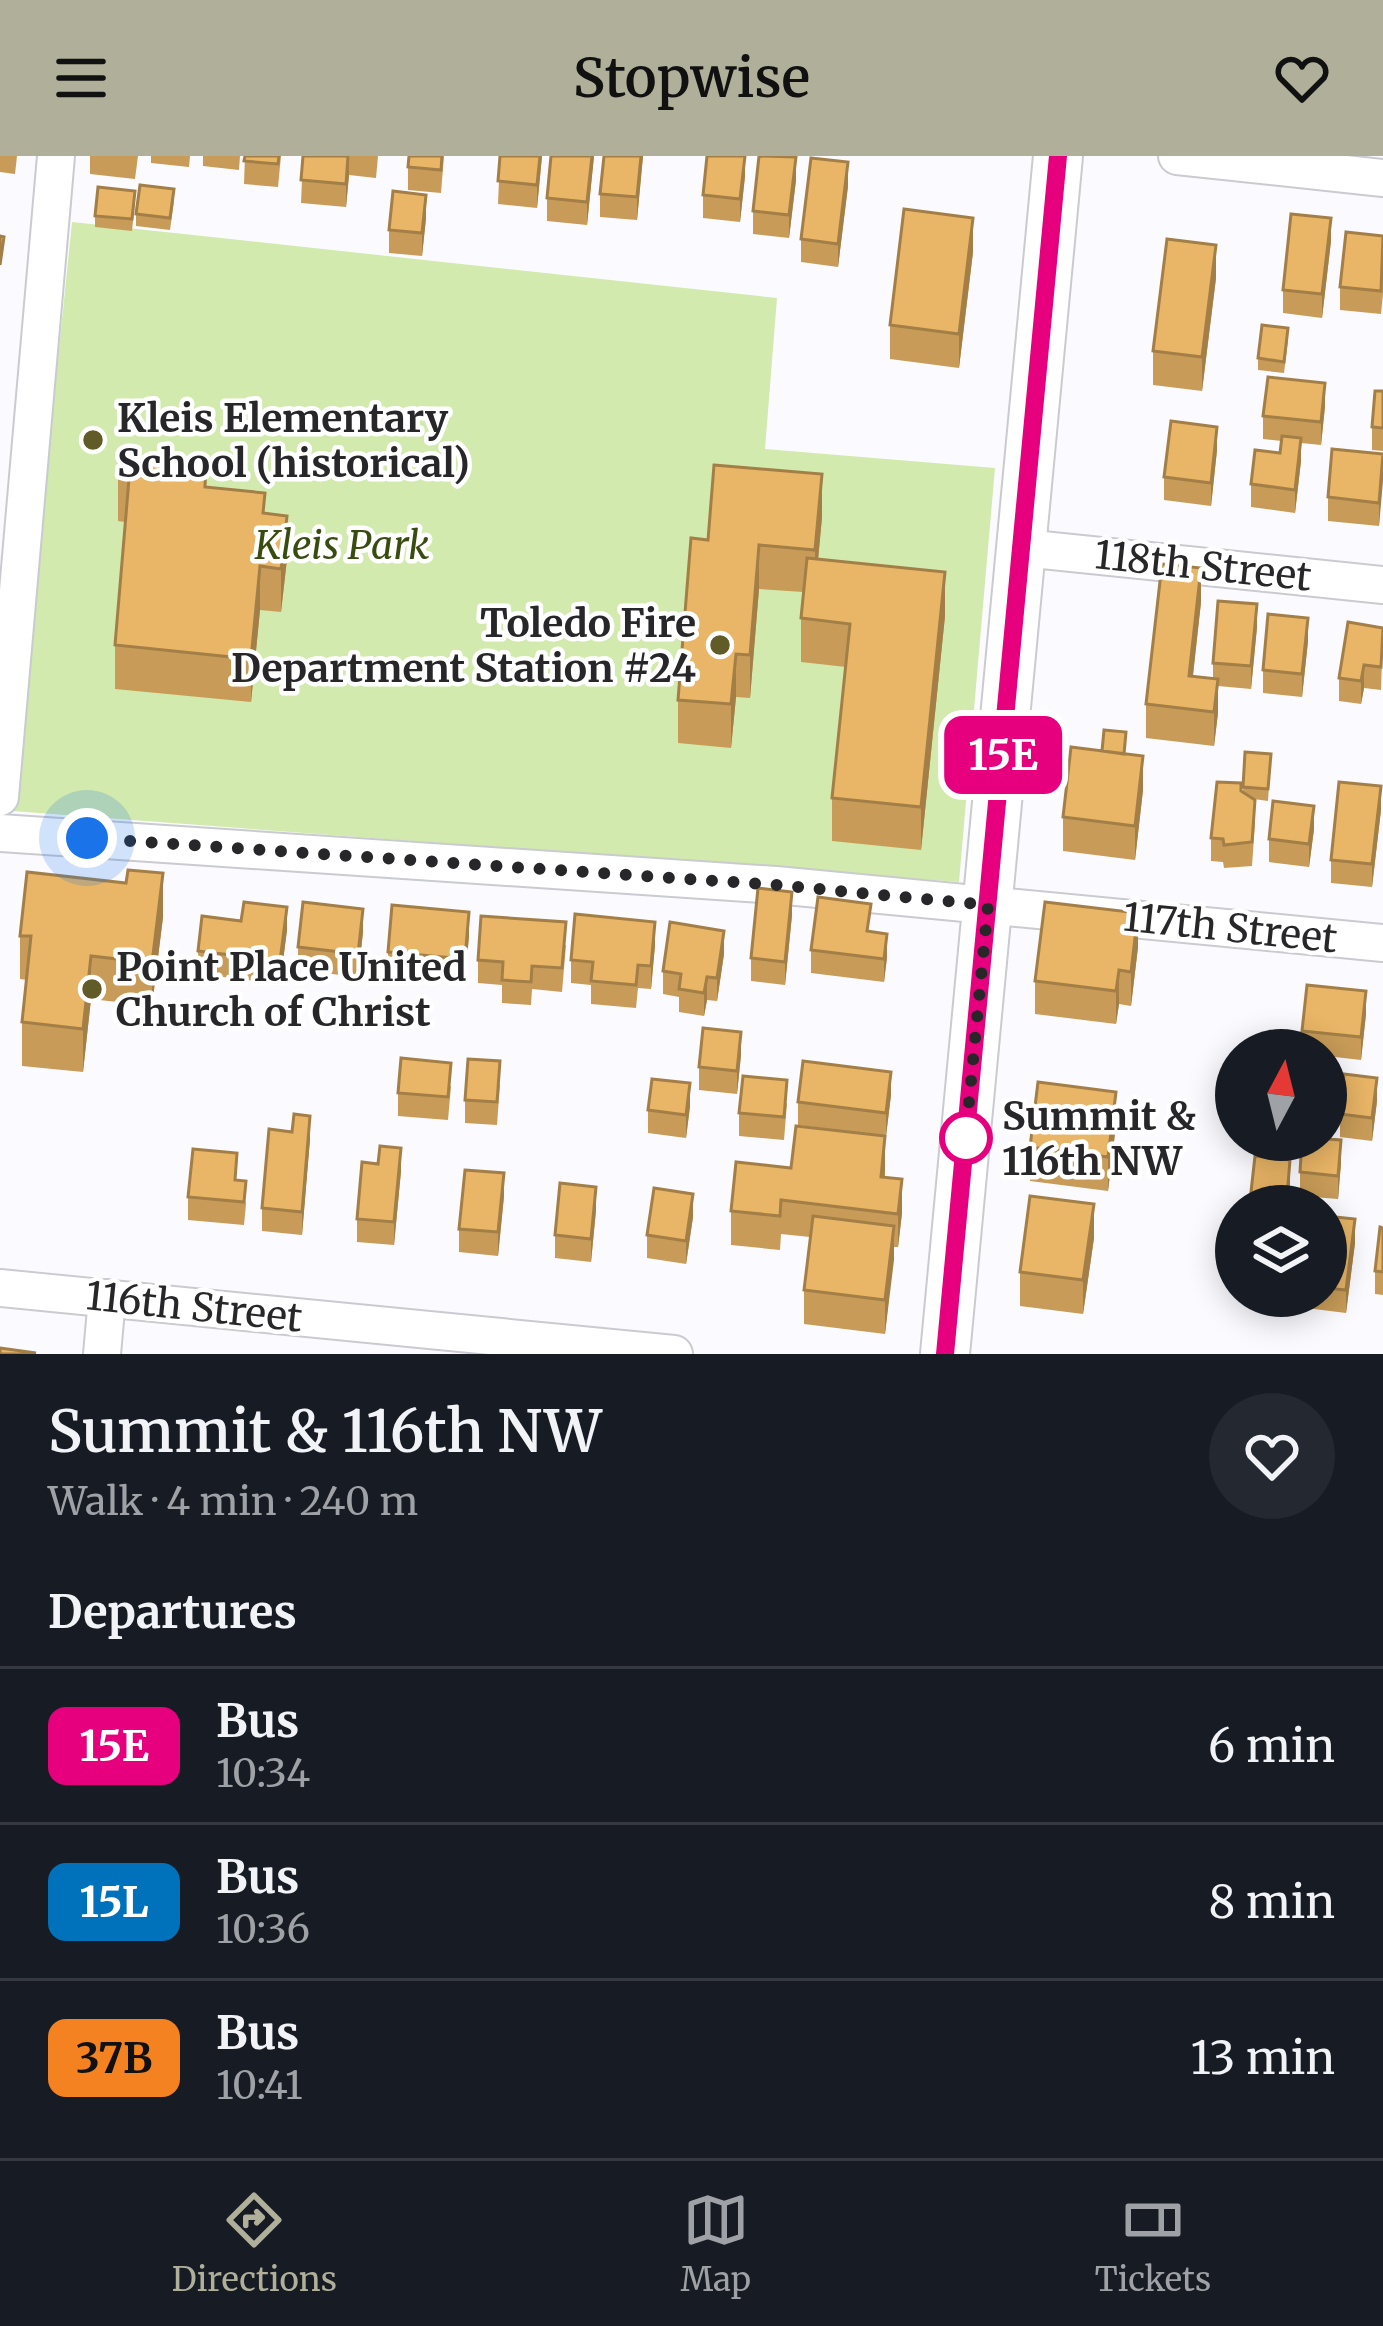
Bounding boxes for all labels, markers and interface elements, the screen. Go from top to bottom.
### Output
text: Stopwise [573,44,810,112]
icon: menu [48,45,114,111]
icon: heart [1269,45,1335,111]
place label: Kleis Elementary School (historical) [117,394,470,488]
marker: Kleis Elementary School (historical) [80,427,106,453]
park label: Kleis Park [254,521,429,570]
street label: 118th Street [1092,530,1314,602]
place label: Toledo Fire Department Station #24 [231,599,696,693]
marker: Toledo Fire Department Station #24 [707,632,733,658]
line badge: 15E [934,716,1072,794]
text: 15E [968,729,1038,781]
your location [57,808,117,868]
street label: 117th Street [1121,892,1339,964]
place label: Point Place United Church of Christ [116,943,467,1037]
marker: Point Place United Church of Christ [79,976,105,1002]
north arrow [1215,1029,1347,1161]
map controls [1215,1029,1347,1317]
place label: Summit & 116th NW [1002,1092,1196,1186]
marker: Summit & 116th NW [941,1113,991,1163]
button: layers [1215,1185,1347,1317]
street label: 116th Street [83,1271,305,1343]
button: heart [1209,1393,1335,1519]
text: Summit & 116th NW [48,1396,601,1468]
text: Walk · 4 min · 240 m [48,1477,418,1526]
text: Departures [48,1584,297,1640]
text: Bus [216,1693,299,1749]
text: 6 min [1208,1718,1335,1774]
text: 15E [79,1720,149,1772]
text: 10:34 [216,1749,310,1798]
text: Bus [216,1849,299,1905]
text: 8 min [1209,1874,1335,1930]
text: 15L [80,1876,148,1928]
text: 10:36 [216,1905,310,1954]
text: Bus [216,2005,299,2061]
text: 13 min [1190,2030,1335,2086]
text: 37B [76,2032,152,2084]
text: 10:41 [216,2061,303,2110]
tab: Directions [172,2187,337,2300]
tab: Map [681,2187,751,2300]
tab: Tickets [1095,2187,1211,2300]

